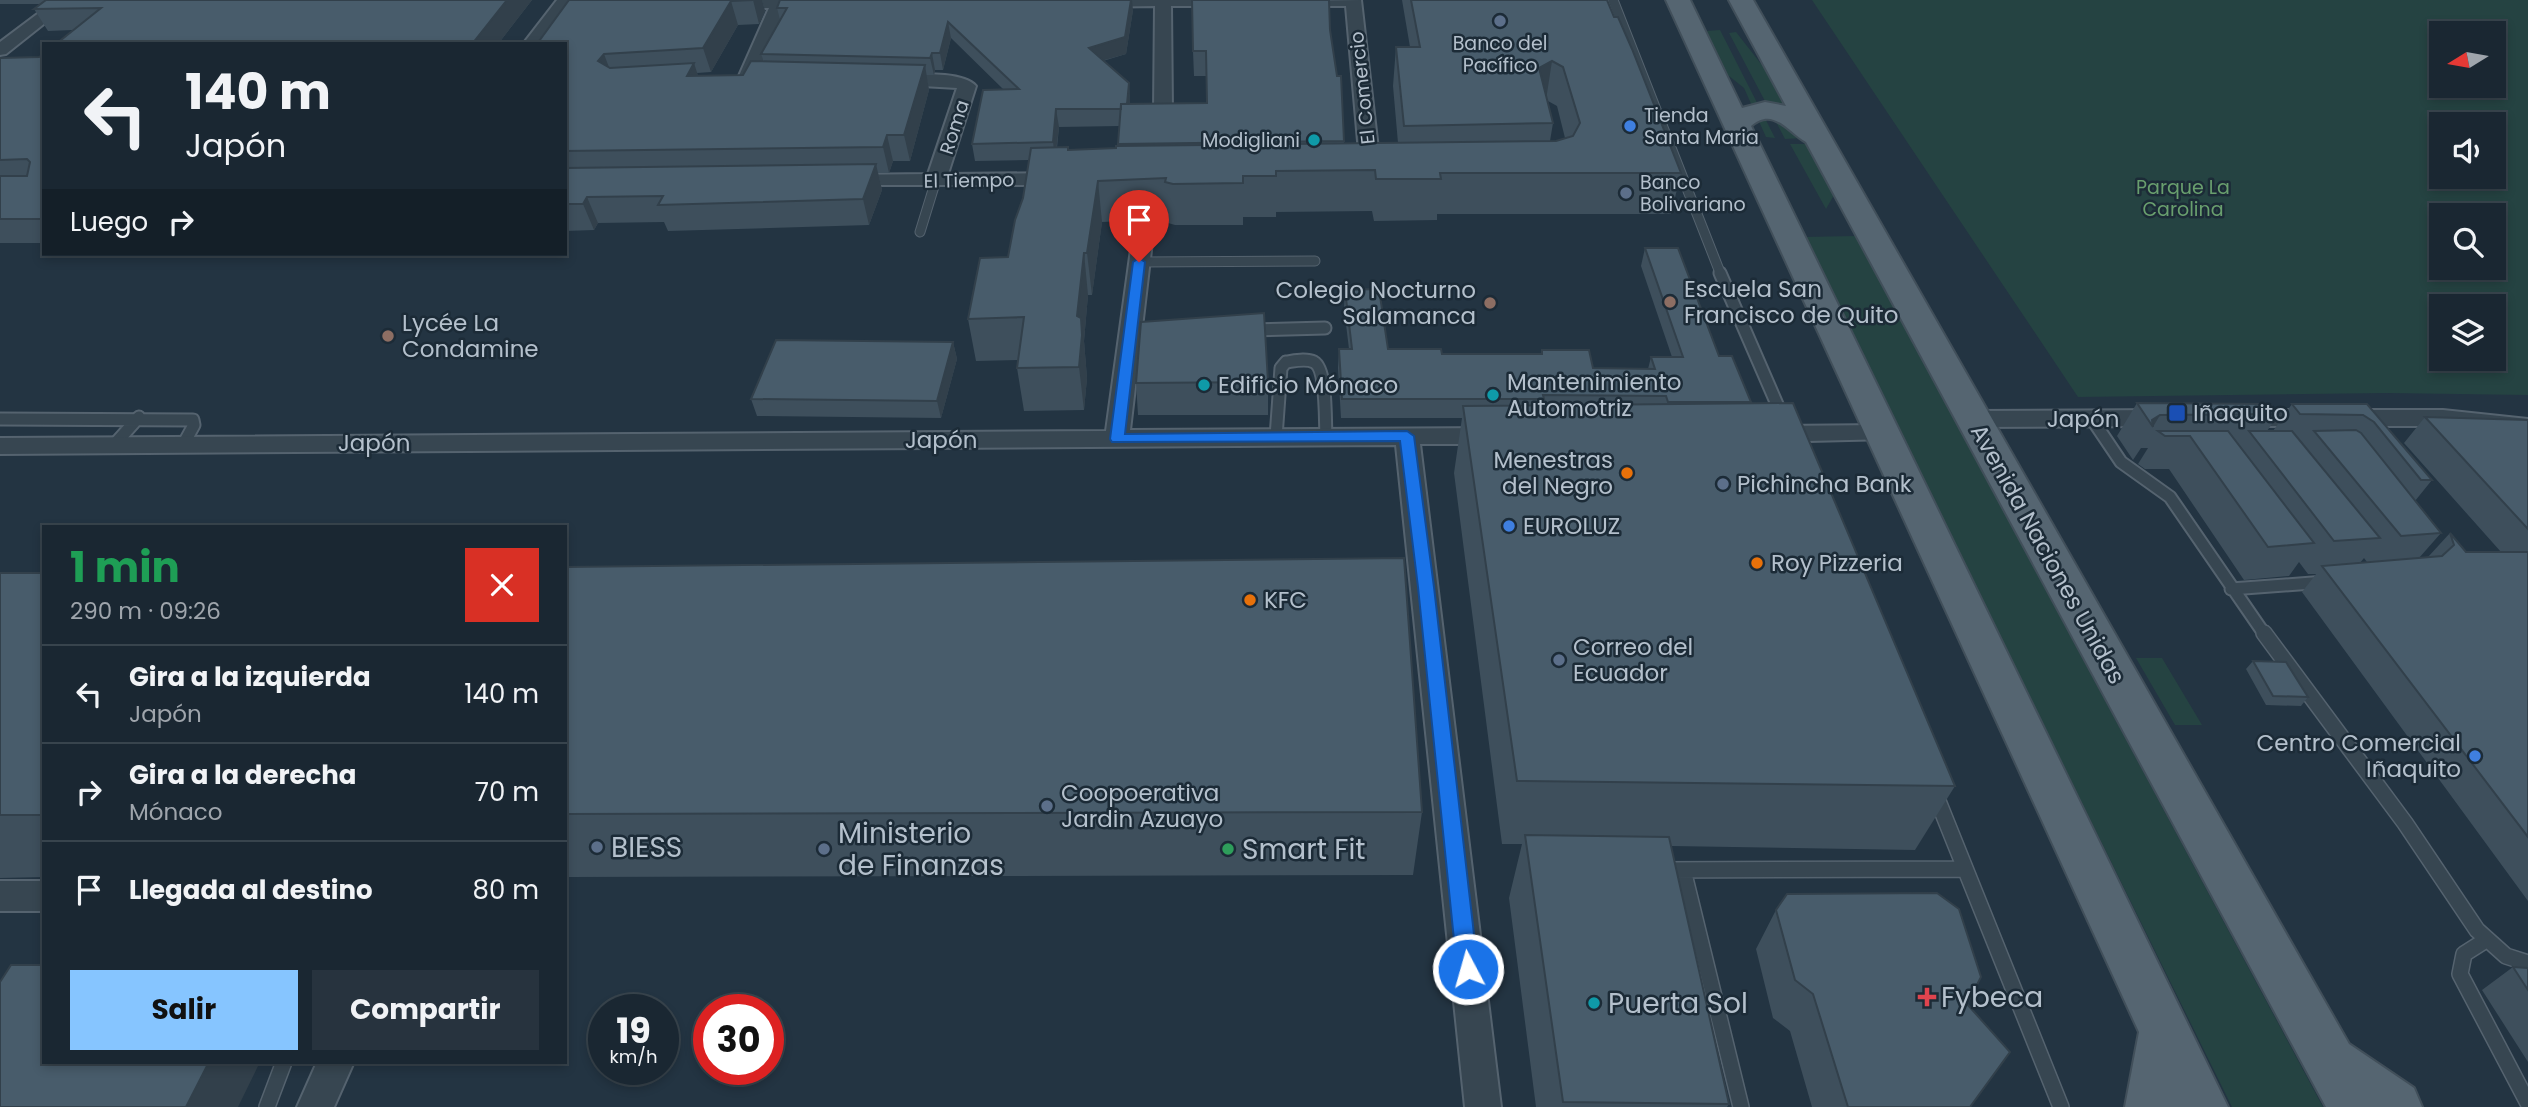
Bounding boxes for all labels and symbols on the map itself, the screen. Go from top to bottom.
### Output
marker: Banco del Pacífico [1492,13,1508,29]
north arrow [2429,21,2506,98]
street label: El Comercio [1343,30,1382,146]
place label: Banco del Pacífico [1453,30,1547,79]
street label: Roma [933,96,976,158]
place label: Tienda Santa Maria [1644,102,1759,151]
marker: Tienda Santa Maria [1622,118,1638,134]
place label: Modigliani [1202,127,1300,154]
marker: Modigliani [1306,132,1322,148]
street label: El Tiempo [923,166,1015,195]
place label: Banco Bolivariano [1640,169,1746,218]
park label: Parque La Carolina [2136,174,2230,223]
marker: Banco Bolivariano [1618,185,1634,201]
pin [1109,190,1169,262]
place label: Escuela San Francisco de Quito [1684,273,1898,331]
place label: Colegio Nocturno Salamanca [1276,274,1476,332]
marker: Escuela San Francisco de Quito [1662,294,1678,310]
marker: Colegio Nocturno Salamanca [1482,295,1498,311]
place label: Lycée La Condamine [402,307,539,365]
marker: Lycée La Condamine [380,328,396,344]
place label: Mantenimiento Automotriz [1507,366,1682,424]
place label: Edificio Mónaco [1218,369,1398,401]
marker: Edificio Mónaco [1196,377,1212,393]
marker: Mantenimiento Automotriz [1485,387,1501,403]
place label: Iñaquito [2193,397,2288,429]
street label: Japón [2047,403,2119,435]
marker: Iñaquito [2167,403,2187,423]
street label: Avenida Naciones Unidas [1963,418,2133,690]
street label: Japón [905,424,977,456]
street label: Japón [338,427,410,459]
place label: Menestras del Negro [1493,444,1613,502]
marker: Menestras del Negro [1619,465,1635,481]
place label: Pichincha Bank [1737,468,1912,500]
marker: Pichincha Bank [1715,476,1731,492]
place label: EUROLUZ [1523,510,1620,542]
marker: EUROLUZ [1501,518,1517,534]
place label: Roy Pizzeria [1771,547,1903,579]
marker: Roy Pizzeria [1749,555,1765,571]
place label: KFC [1264,584,1307,616]
marker: KFC [1242,592,1258,608]
place label: Correo del Ecuador [1573,631,1693,689]
marker: Correo del Ecuador [1551,652,1567,668]
place label: Centro Comercial Iñaquito [2257,727,2461,785]
marker: Centro Comercial Iñaquito [2467,748,2483,764]
place label: Coopoerativa Jardin Azuayo [1061,777,1223,835]
marker: Coopoerativa Jardin Azuayo [1039,798,1055,814]
place label: Ministerio de Finanzas [838,814,1004,885]
place label: BIESS [611,828,682,867]
place label: Smart Fit [1242,830,1366,869]
marker: BIESS [589,839,605,855]
marker: Ministerio de Finanzas [816,841,832,857]
marker: Smart Fit [1220,841,1236,857]
position arrow [1431,932,1505,1006]
place label: Fybeca [1941,978,2043,1017]
place label: Puerta Sol [1608,984,1748,1023]
marker: Fybeca [1919,989,1935,1005]
speed limit sign: 30 [693,994,784,1085]
marker: Puerta Sol [1586,995,1602,1011]

